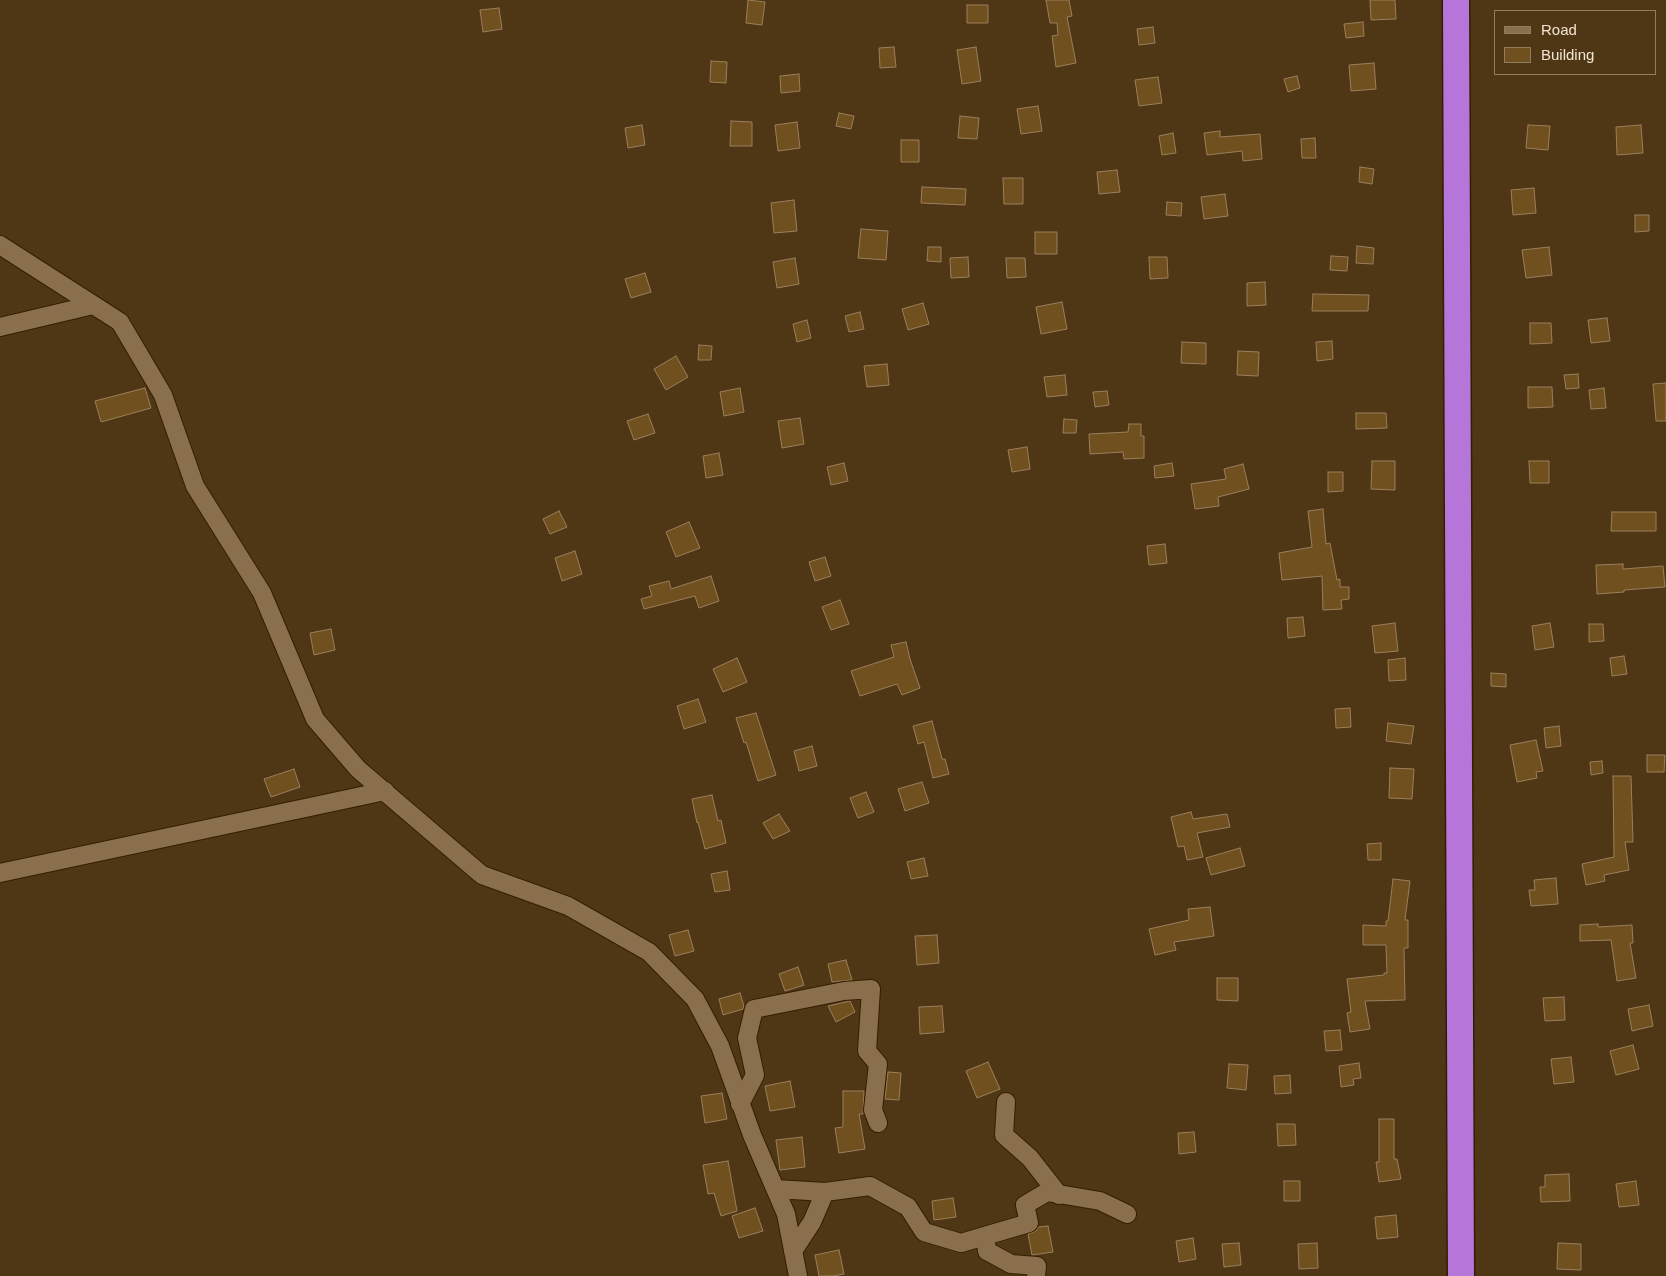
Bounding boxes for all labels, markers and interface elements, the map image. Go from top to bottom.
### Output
legend [1494,10,1656,75]
text: Road [1541,21,1577,38]
text: Building [1541,46,1594,63]

